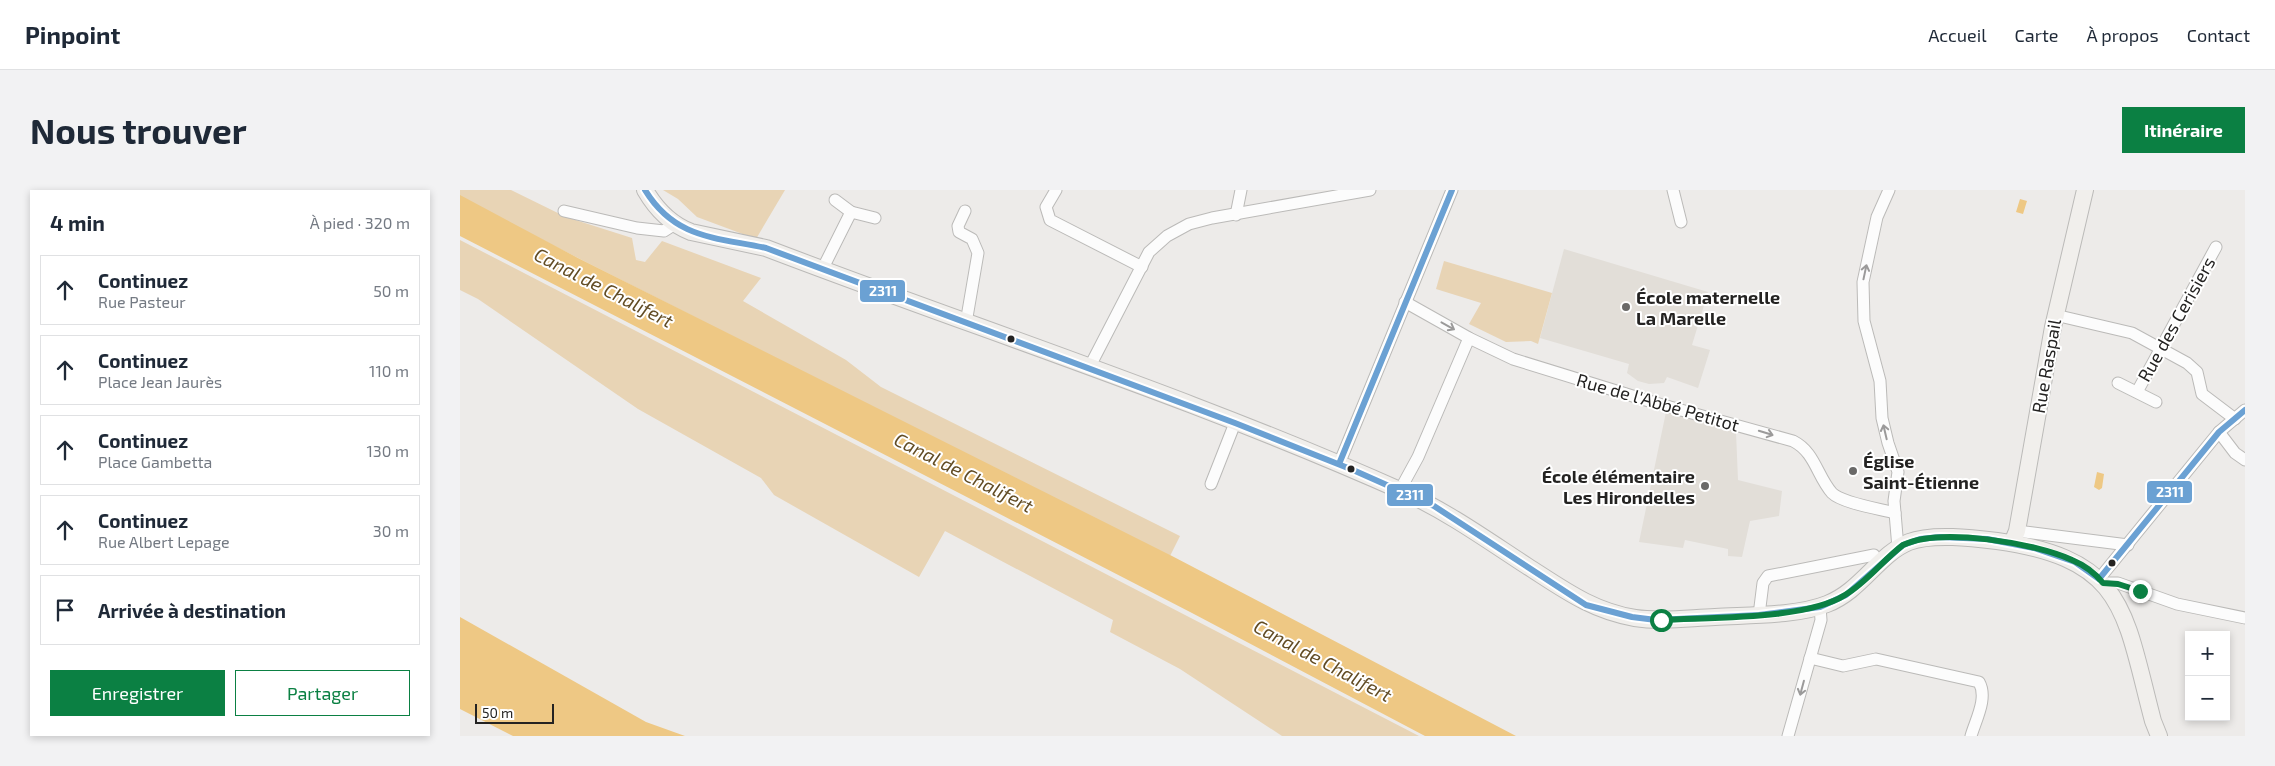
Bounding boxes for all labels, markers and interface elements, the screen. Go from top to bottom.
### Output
text: Pinpoint [25,20,120,49]
text: Accueil [1928,24,1987,46]
text: Carte [2015,24,2058,46]
text: À propos [2086,24,2159,46]
text: Contact [2187,24,2250,46]
button: Itinéraire [2122,107,2245,153]
text: Nous trouver [30,109,247,151]
text: 4 min [50,210,105,235]
text: À pied · 320 m [310,213,410,232]
water label: Canal de Chalifert [531,242,678,332]
street label: Rue des Cerisiers [2133,253,2219,385]
one-way arrow [1861,265,1870,281]
text: Continuez [98,269,188,292]
icon: ahead [51,276,79,304]
line badge: 2311 [859,279,906,303]
text: 50 m [373,281,409,300]
text: 2311 [869,282,897,299]
place label: École maternelle La Marelle [1636,286,1780,329]
text: Rue Pasteur [98,292,186,311]
marker: École maternelle La Marelle [1620,301,1632,313]
street label: Rue Raspail [2027,317,2065,415]
one-way arrow [1440,322,1454,332]
unlabelled marker [1006,334,1016,344]
text: Continuez [98,349,188,372]
icon: ahead [51,356,79,384]
text: 110 m [369,361,409,380]
street label: Rue de l'Abbé Petitot [1574,368,1742,436]
text: Place Jean Jaurès [98,372,222,391]
one-way arrow [1880,424,1889,440]
water label: Canal de Chalifert [891,427,1038,517]
text: Continuez [98,429,188,452]
one-way arrow [1758,429,1774,439]
icon: ahead [51,436,79,464]
text: 130 m [367,441,409,460]
place label: Église Saint-Étienne [1863,450,1979,493]
text: Place Gambetta [98,452,212,471]
unlabelled marker [1346,464,1356,474]
place label: École élémentaire Les Hirondelles [1542,465,1695,508]
marker: Église Saint-Étienne [1847,465,1859,477]
marker: École élémentaire Les Hirondelles [1699,480,1711,492]
line badge: 2311 [2146,480,2193,504]
line badge: 2311 [1386,483,1434,507]
text: 2311 [2156,483,2184,500]
text: 2311 [1396,486,1424,503]
text: Continuez [98,509,188,532]
icon: ahead [51,516,79,544]
text: 30 m [373,521,409,540]
text: Rue Albert Lepage [98,532,230,551]
unlabelled marker [2107,558,2117,568]
route end [2129,580,2152,603]
icon: arrive [51,596,79,624]
text: Arrivée à destination [98,599,286,622]
route start [1650,609,1673,632]
water label: Canal de Chalifert [1250,614,1397,706]
map controls [2185,631,2230,721]
button: + [2185,631,2230,676]
button: Enregistrer [50,670,225,716]
button: Partager [235,670,410,716]
button: − [2185,676,2230,721]
one-way arrow [1796,679,1806,695]
scale bar [475,701,554,724]
text: 50 m [482,704,513,721]

